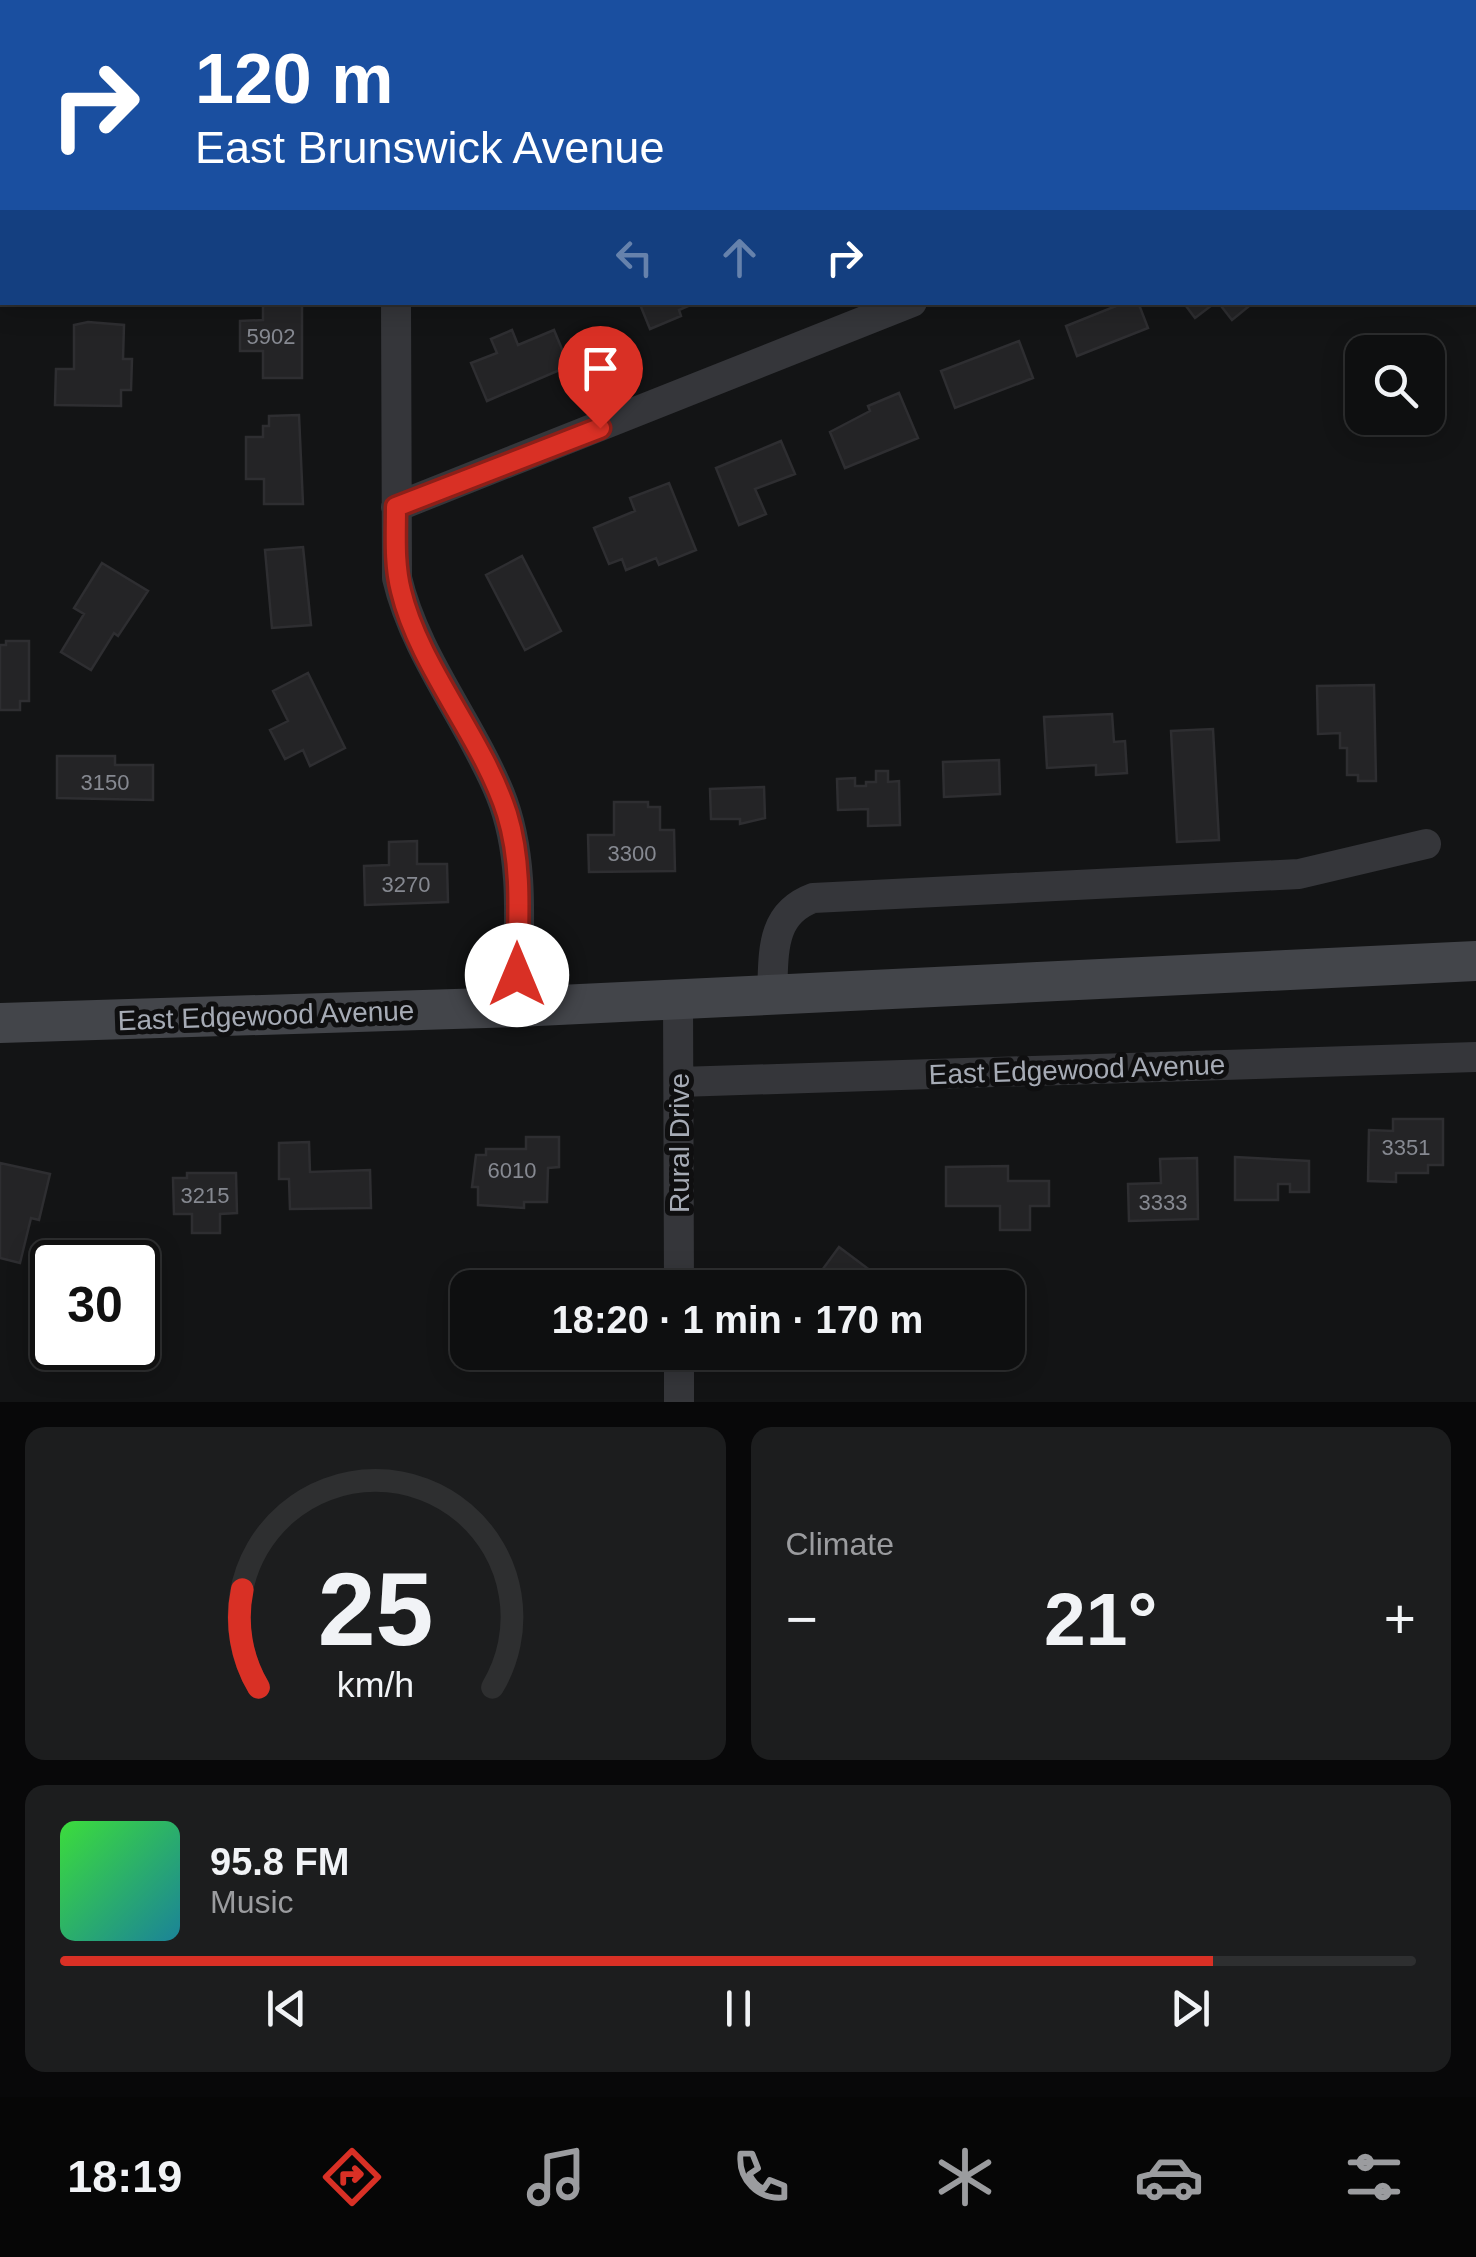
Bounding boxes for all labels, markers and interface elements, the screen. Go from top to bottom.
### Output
icon: right [30,40,160,170]
text: 120 m [195,40,393,118]
text: East Brunswick Avenue [195,122,664,173]
icon: left [607,230,662,285]
icon: ahead [712,230,767,285]
icon: right [817,230,872,285]
house number: 5902 [247,324,295,349]
pin [558,326,643,429]
map controls [1345,335,1445,435]
button: search [1345,335,1445,435]
icon: arrive [573,341,628,396]
house number: 3150 [81,770,129,795]
house number: 3300 [608,841,656,866]
house number: 3270 [382,872,430,897]
position arrow [465,923,569,1027]
street label: East Edgewood Avenue [117,995,415,1036]
street label: East Edgewood Avenue [928,1049,1226,1090]
street label: Rural Drive [664,1073,695,1213]
house number: 3351 [1382,1135,1430,1160]
house number: 6010 [488,1158,536,1183]
house number: 3215 [181,1183,229,1208]
house number: 3333 [1139,1190,1187,1215]
speed limit sign: 30 [30,1240,160,1370]
text: 18:20 · 1 min · 170 m [552,1299,923,1341]
text: Climate [786,1526,894,1562]
text: 25 [317,1551,433,1667]
text: 21° [1044,1577,1157,1661]
text: − [786,1588,818,1650]
text: + [1384,1588,1416,1650]
text: km/h [337,1665,414,1705]
text: 95.8 FM [210,1841,349,1883]
text: Music [210,1884,294,1920]
icon: previous [259,1981,314,2036]
icon: pause [711,1981,766,2036]
icon: next [1163,1981,1218,2036]
icon: directions [317,2142,387,2212]
icon: music [521,2142,591,2212]
icon: phone [726,2142,796,2212]
icon: climate [930,2142,1000,2212]
icon: car [1134,2142,1204,2212]
icon: filters [1339,2142,1409,2212]
text: 18:19 [67,2151,182,2202]

